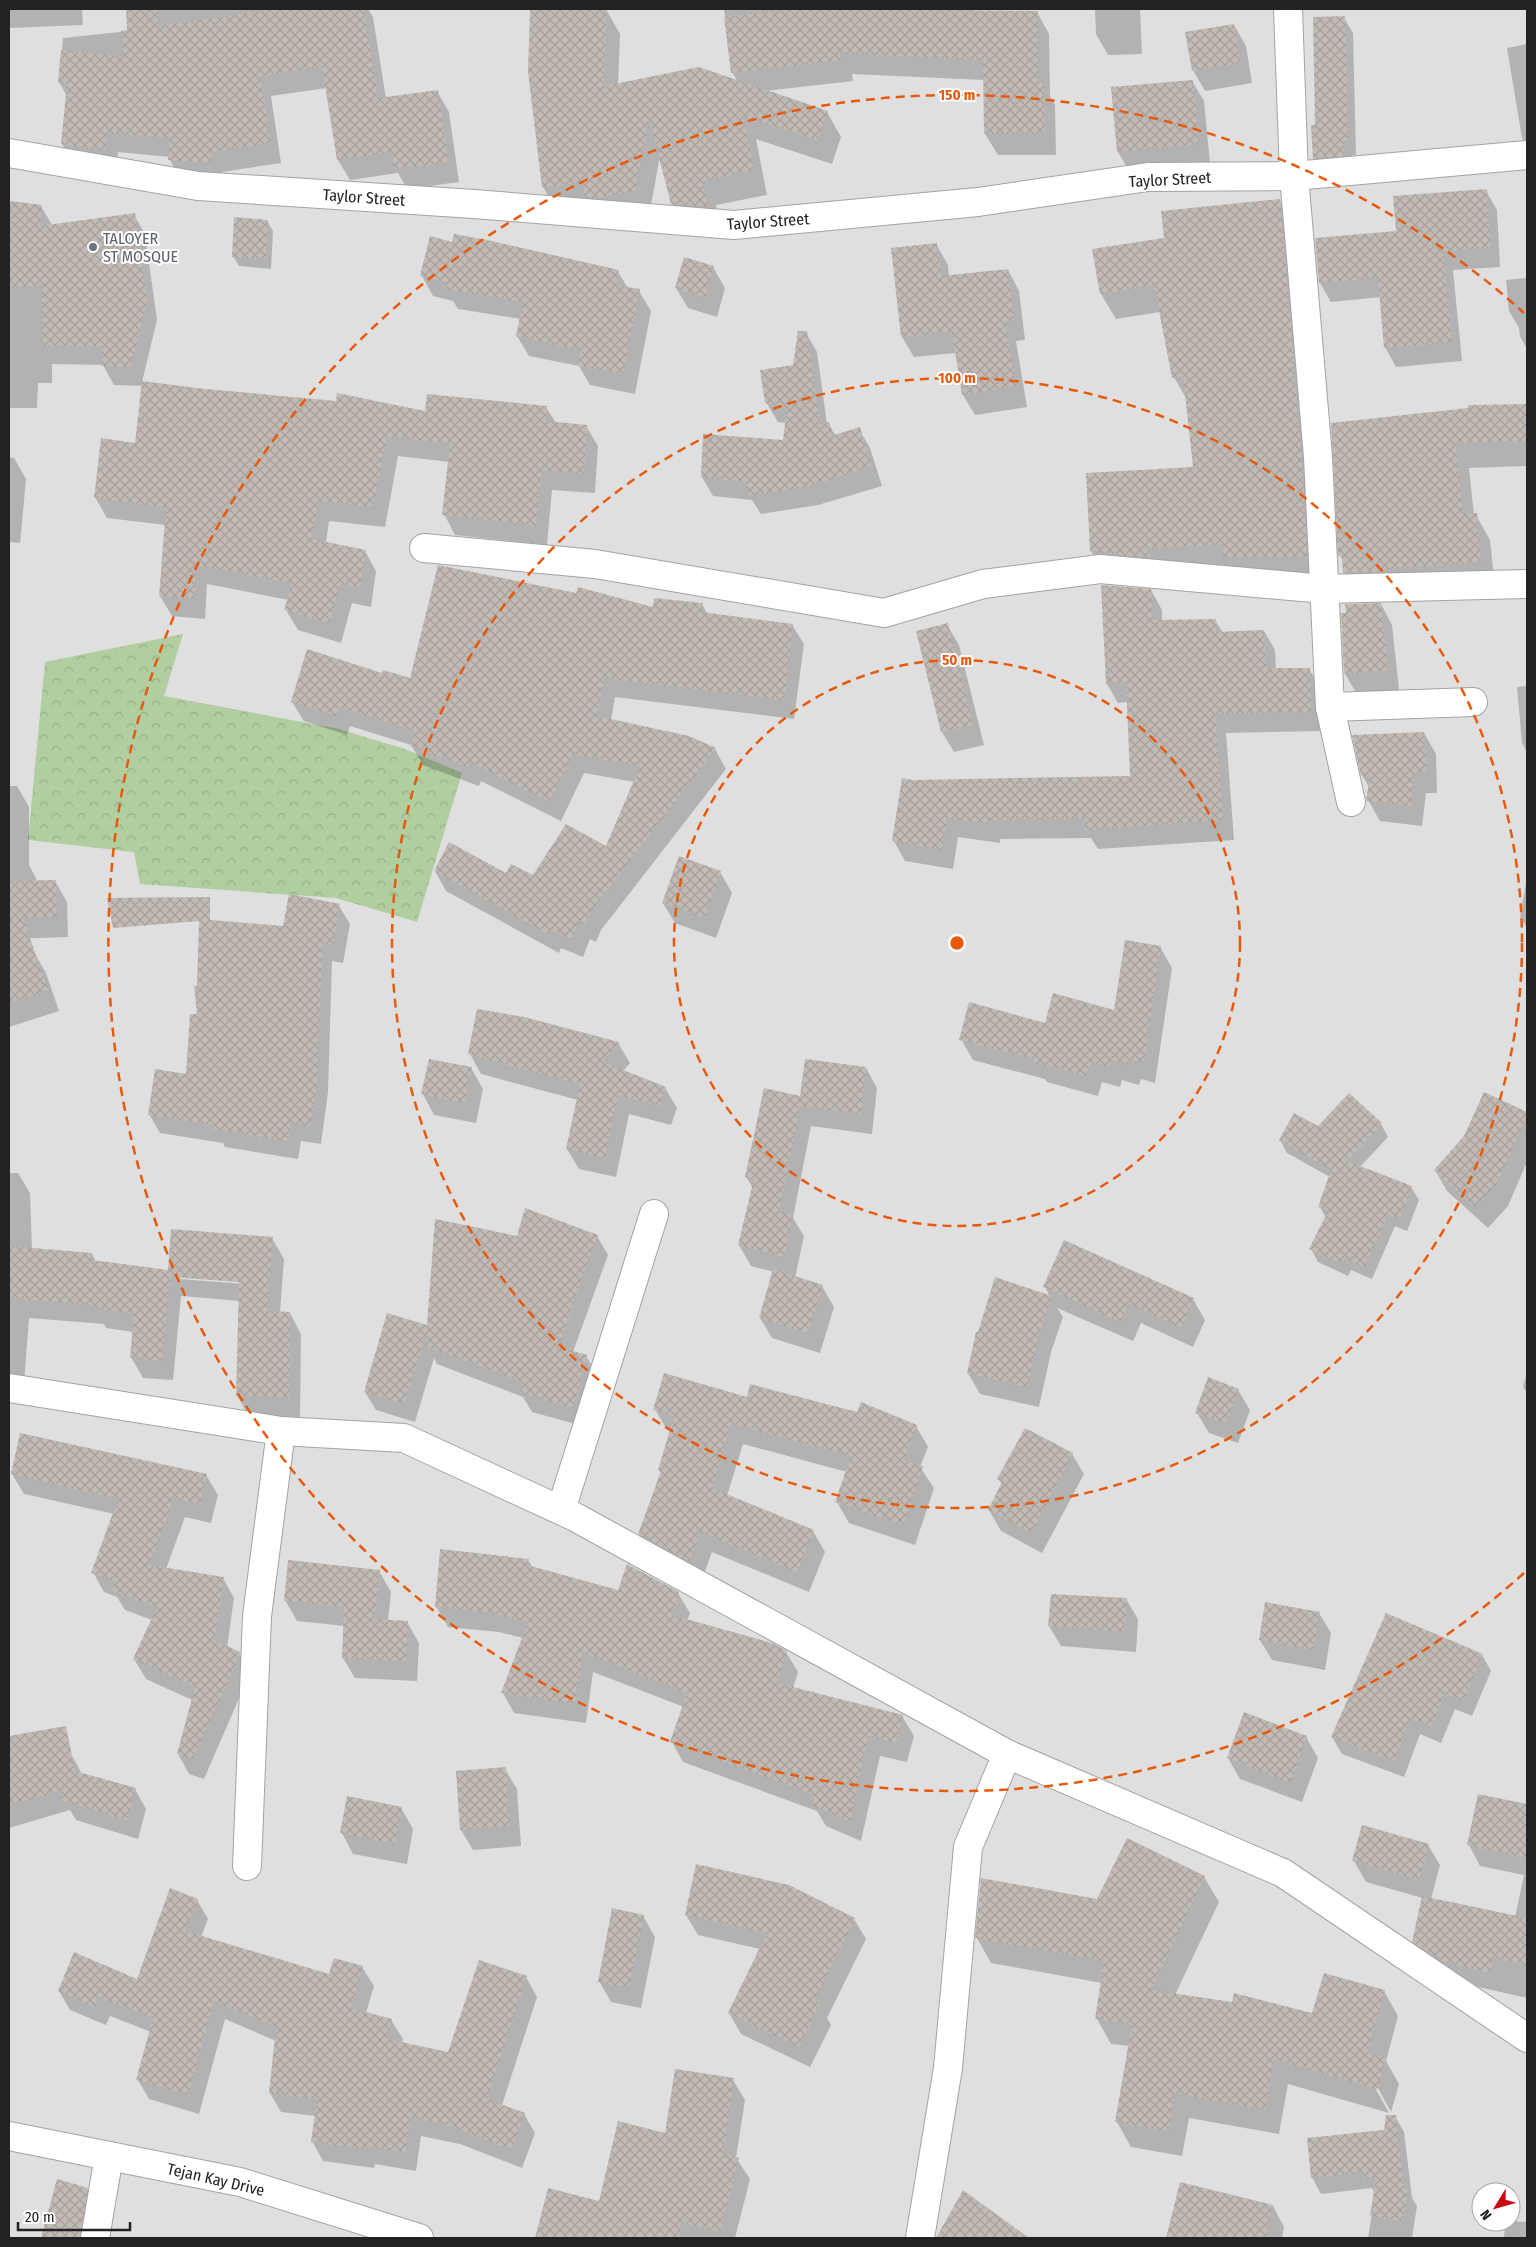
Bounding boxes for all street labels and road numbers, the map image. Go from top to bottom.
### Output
street label: Taylor Street [1128,168,1213,191]
street label: Taylor Street [322,185,407,210]
street label: Taylor Street [726,209,811,234]
street label: Tejan Kay Drive [165,2159,266,2200]

